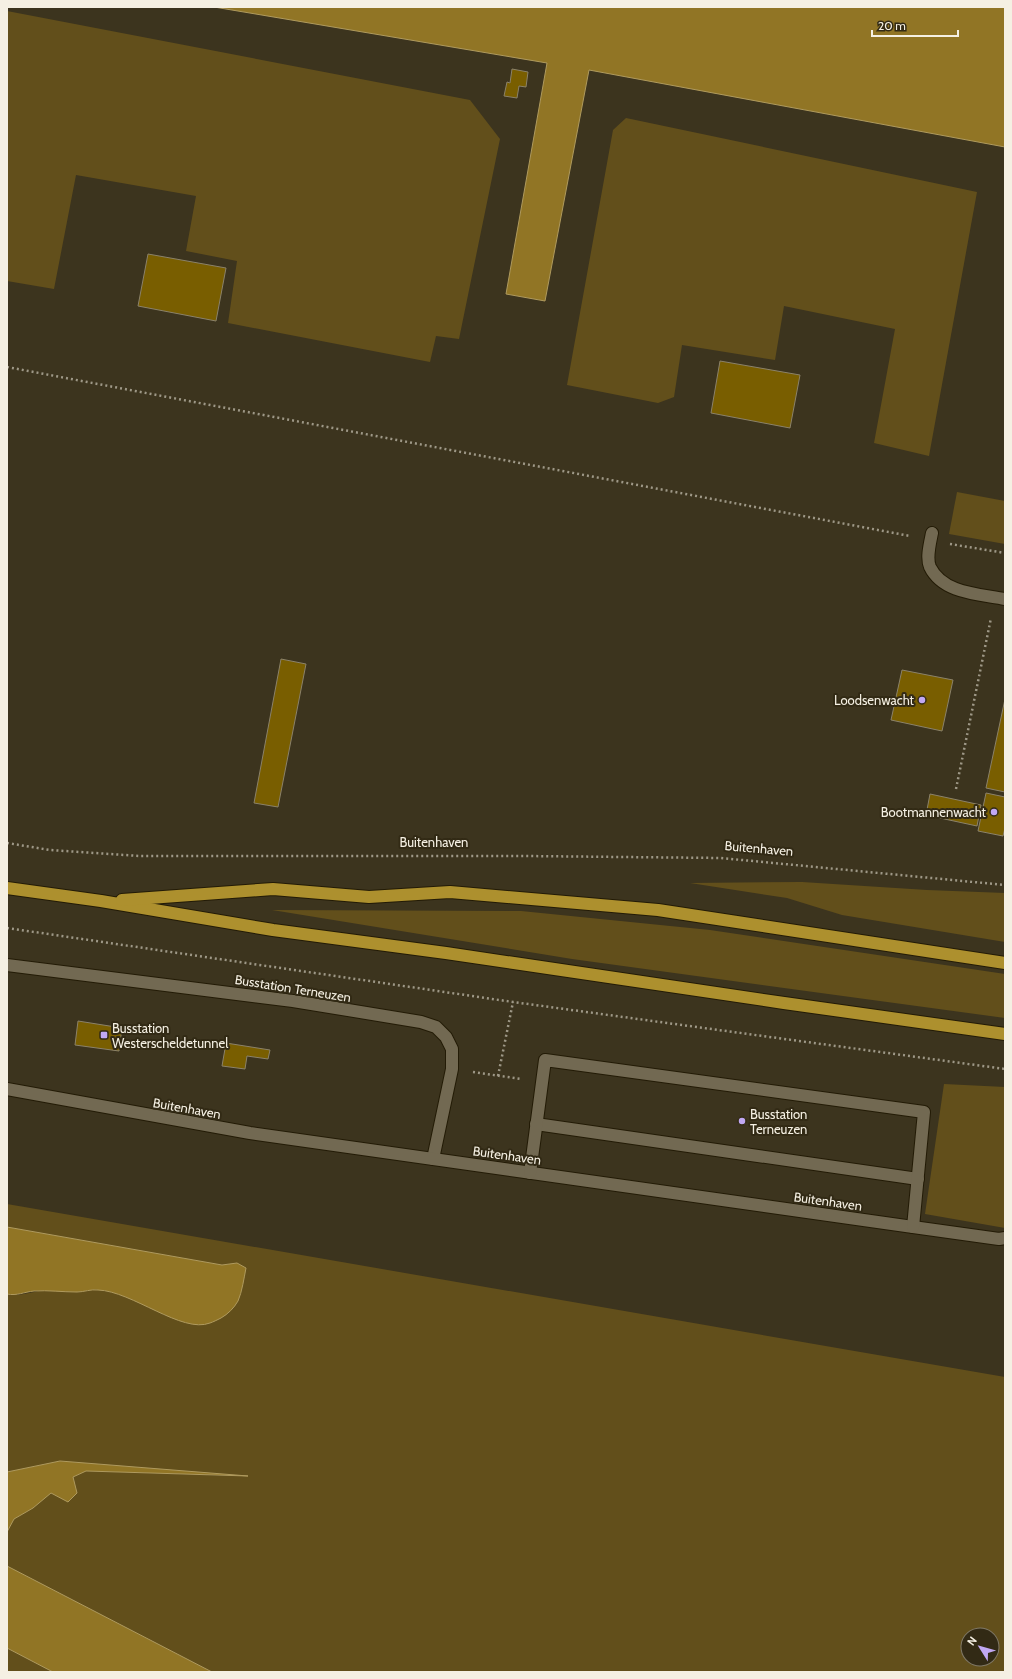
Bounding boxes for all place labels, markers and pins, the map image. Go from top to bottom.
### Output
place label: Loodsenwacht [834,692,915,708]
marker: Loodsenwacht [917,695,927,705]
place label: Bootmannenwacht [881,804,987,820]
marker: Bootmannenwacht [989,807,999,817]
place label: Busstation Westerscheldetunnel [112,1020,228,1051]
marker: Busstation Westerscheldetunnel [99,1030,109,1040]
place label: Busstation Terneuzen [750,1106,807,1137]
marker: Busstation Terneuzen [737,1116,747,1126]

